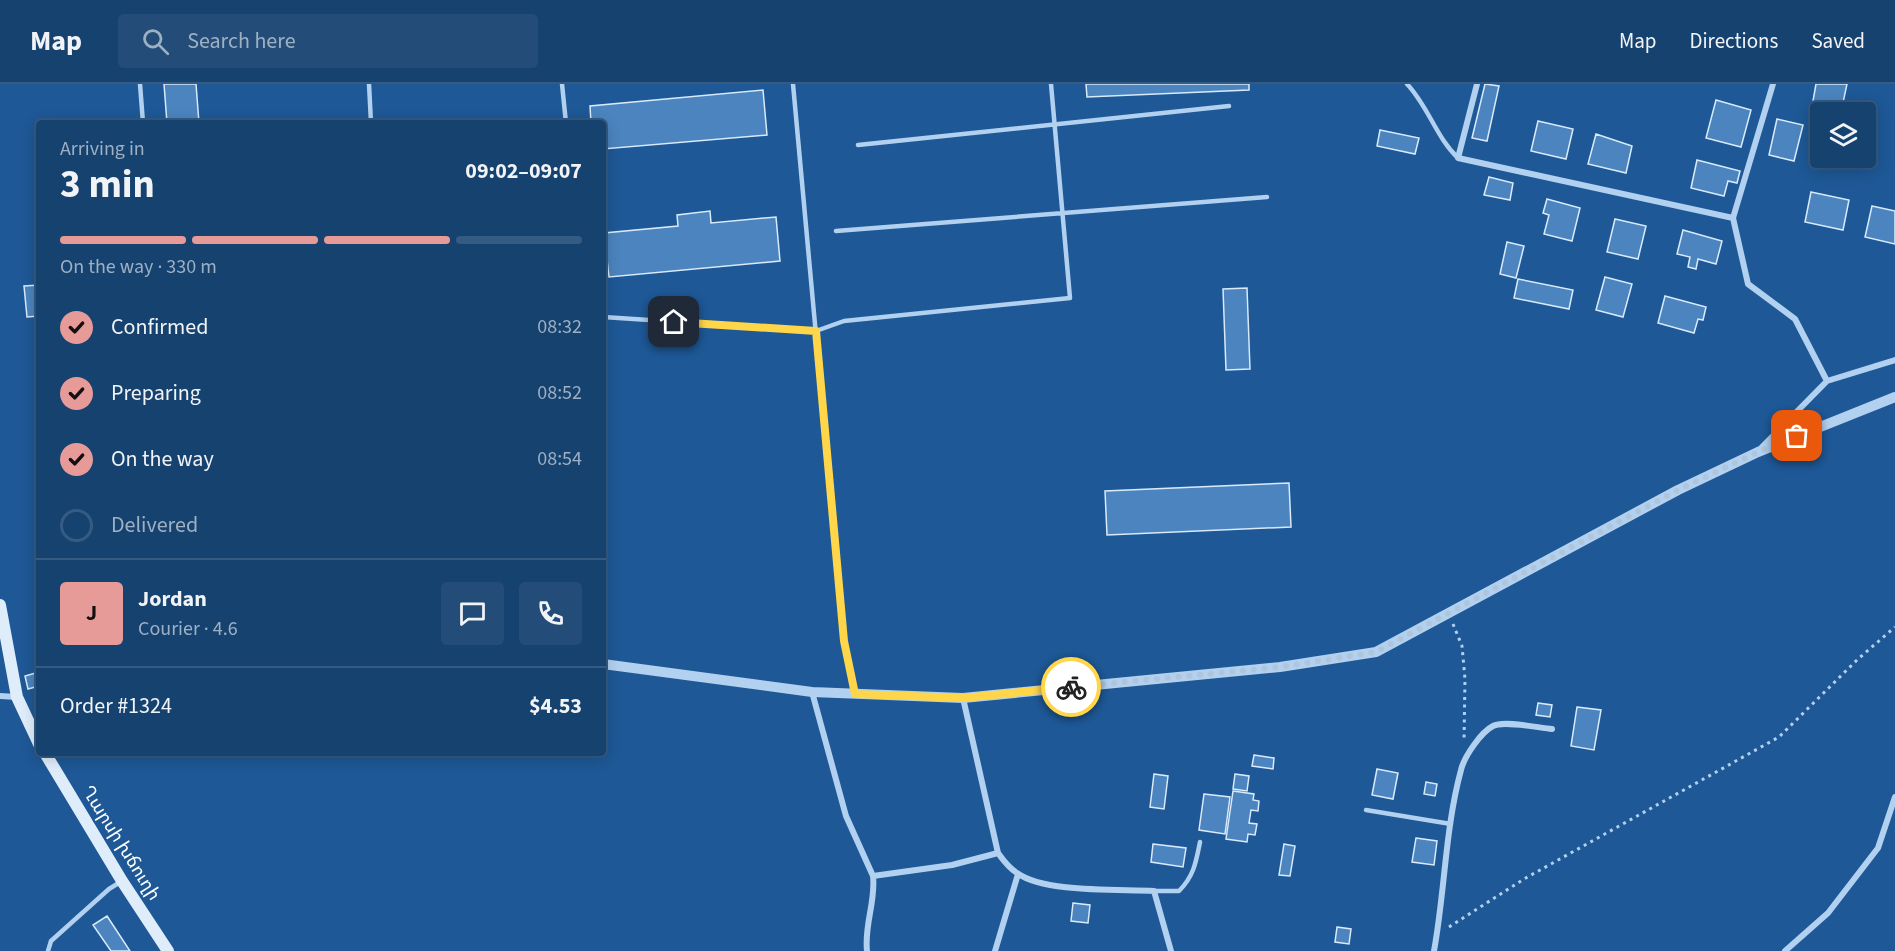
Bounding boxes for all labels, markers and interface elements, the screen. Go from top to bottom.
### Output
search box [118,14,538,68]
text: Map [30,21,82,61]
icon: search [139,25,172,58]
text: Search here [187,25,296,57]
text: Map [1619,26,1657,56]
text: Directions [1690,26,1778,56]
text: Saved [1811,26,1865,56]
map controls [1810,102,1876,168]
button: layers [1810,102,1876,168]
text: Arriving in [60,135,145,163]
text: 09:02–09:07 [465,155,582,187]
text: 3 min [60,157,155,213]
text: On the way · 330 m [60,253,217,281]
pin [648,296,699,347]
icon: home [657,305,690,338]
icon: check [60,311,93,344]
text: Confirmed [111,311,208,343]
text: 08:32 [537,313,582,341]
icon: check [60,377,93,410]
text: Preparing [111,377,201,409]
text: 08:52 [537,379,582,407]
pin [1771,410,1822,461]
icon: bag [1780,419,1813,452]
icon: check [60,443,93,476]
text: On the way [111,443,214,475]
text: 08:54 [537,445,582,473]
text: Delivered [111,509,198,541]
button: chat [441,582,504,645]
button: phone [519,582,582,645]
text: Jordan [138,583,207,615]
text: J [86,597,97,629]
text: Courier · 4.6 [138,615,238,643]
courier [1041,657,1101,717]
icon: bike [1055,671,1088,704]
text: Order #1324 [60,690,172,722]
text: $4.53 [529,690,582,722]
street label: Ղարսի խճուղի [76,781,166,905]

